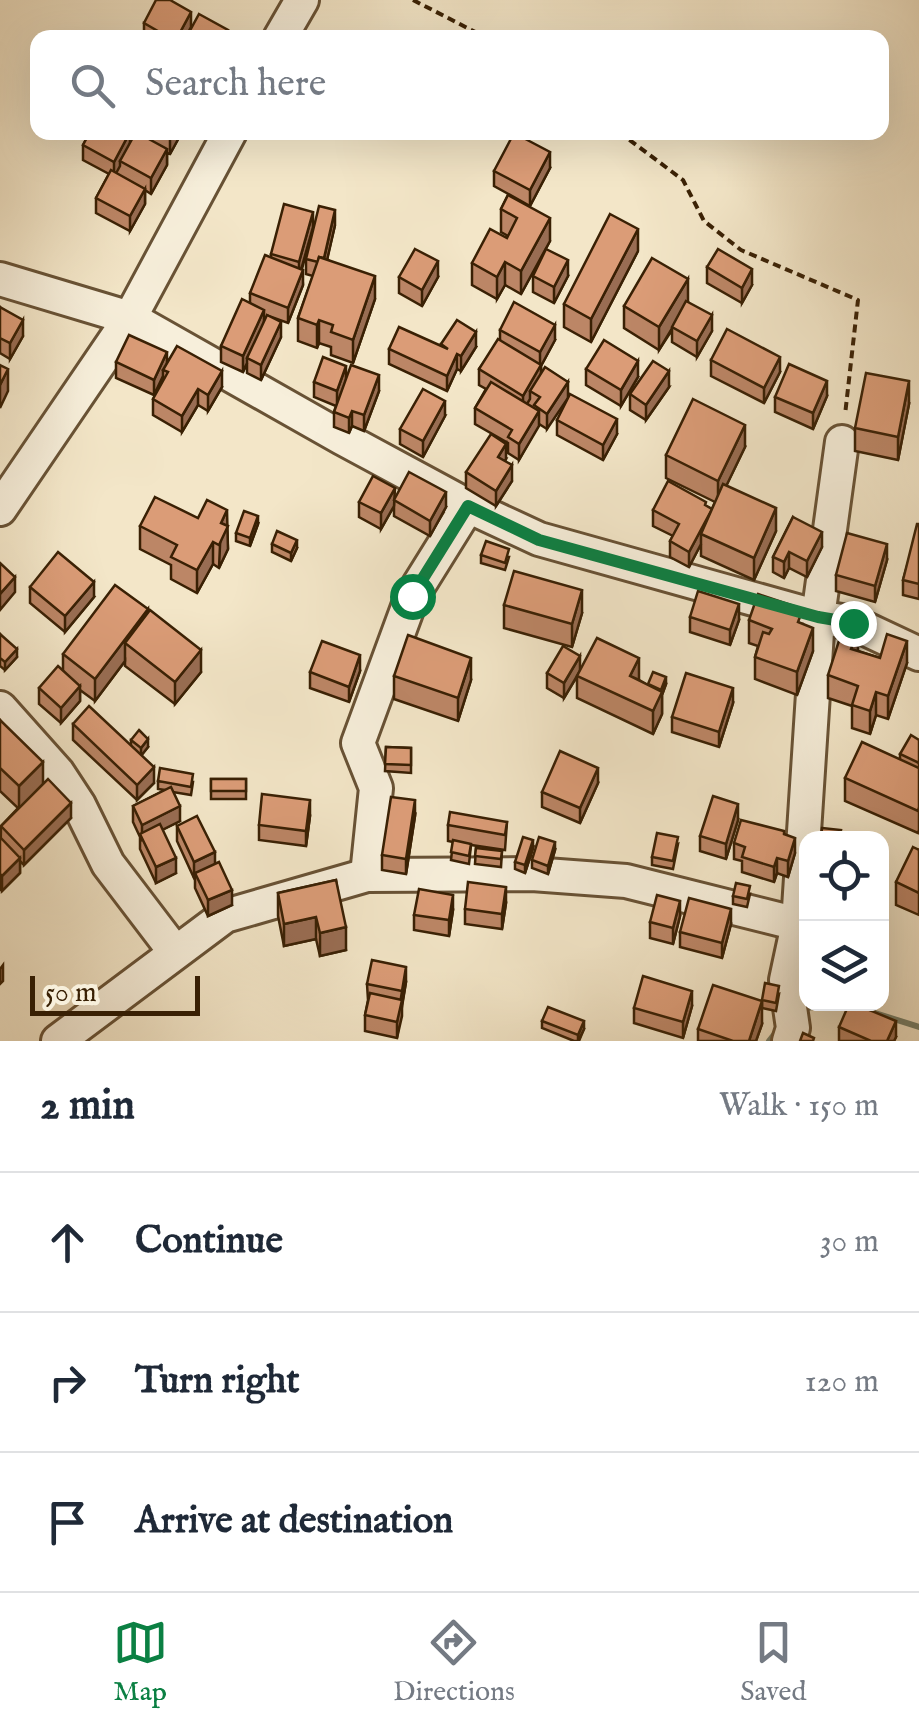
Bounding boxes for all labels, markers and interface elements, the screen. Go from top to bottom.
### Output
search box [30,30,889,140]
icon: search [65,58,120,113]
text: Search here [145,61,326,109]
route start [390,574,436,620]
route end [831,601,877,647]
map controls [799,831,889,1011]
button: locate [799,831,889,921]
button: layers [799,921,889,1011]
scale bar [30,971,200,1016]
text: 50 m [45,976,97,1011]
text: 2 min [40,1080,135,1133]
text: Walk · 150 m [719,1086,879,1127]
icon: ahead [40,1215,95,1270]
text: Continue [135,1218,283,1266]
text: 30 m [820,1222,879,1263]
icon: right [40,1355,95,1410]
text: Turn right [135,1358,299,1406]
text: 120 m [805,1362,879,1403]
icon: arrive [40,1495,95,1550]
text: Arrive at destination [135,1498,453,1546]
tab: Map [113,1615,168,1710]
tab: Directions [393,1615,515,1710]
tab: Saved [740,1615,806,1710]

